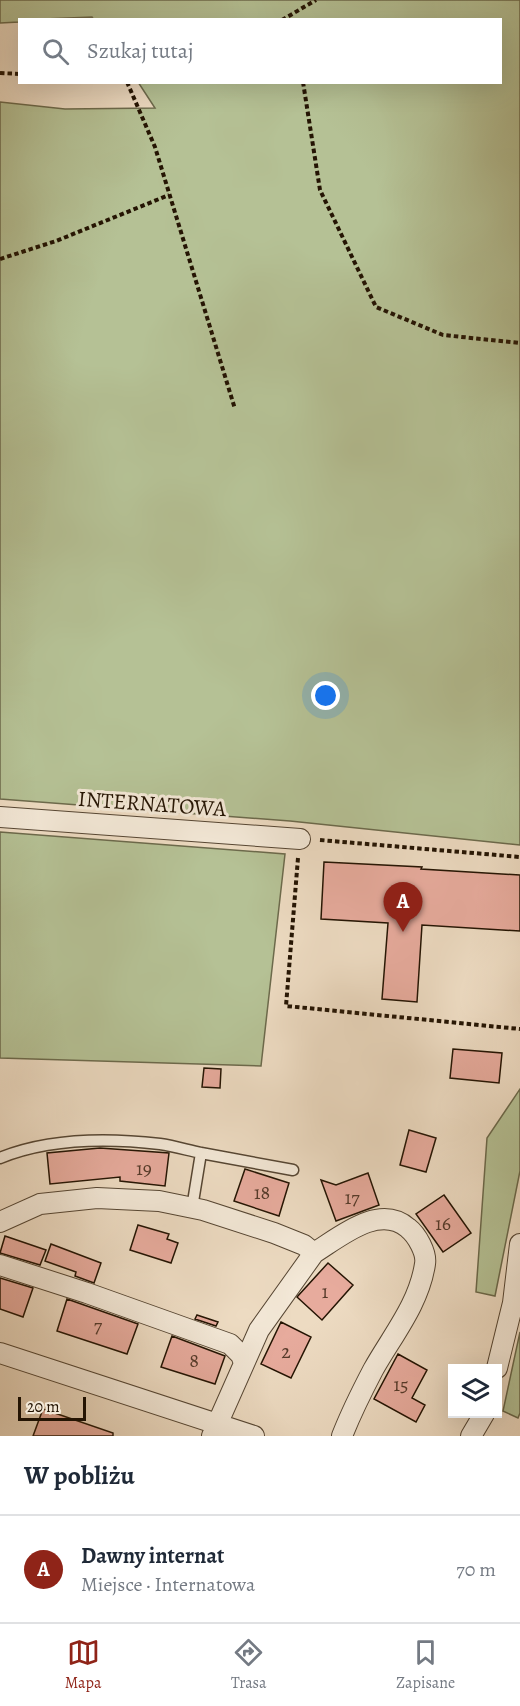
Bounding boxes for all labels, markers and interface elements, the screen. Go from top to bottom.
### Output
search box [18,18,502,84]
icon: search [39,35,72,68]
text: Szukaj tutaj [87,36,193,66]
your location [311,681,340,710]
street label: INTERNATOWA [77,784,228,824]
pin: A [384,882,422,932]
house number: 19 [136,1155,152,1182]
house number: 18 [254,1179,270,1206]
house number: 17 [344,1184,360,1211]
house number: 16 [435,1210,451,1237]
house number: 1 [322,1278,329,1305]
house number: 7 [94,1312,103,1339]
house number: 2 [281,1338,291,1365]
house number: 8 [189,1347,199,1374]
map controls [448,1364,502,1418]
button: layers [448,1364,502,1418]
house number: 15 [393,1371,409,1398]
scale bar [18,1394,86,1422]
text: 20 m [27,1396,60,1418]
text: W pobliżu [24,1458,135,1493]
text: Dawny internat [81,1541,224,1571]
text: A [37,1556,50,1583]
text: 70 m [456,1556,496,1583]
text: Miejsce · Internatowa [81,1571,255,1598]
tab: Mapa [65,1636,101,1694]
tab: Trasa [231,1636,267,1694]
tab: Zapisane [396,1636,455,1694]

